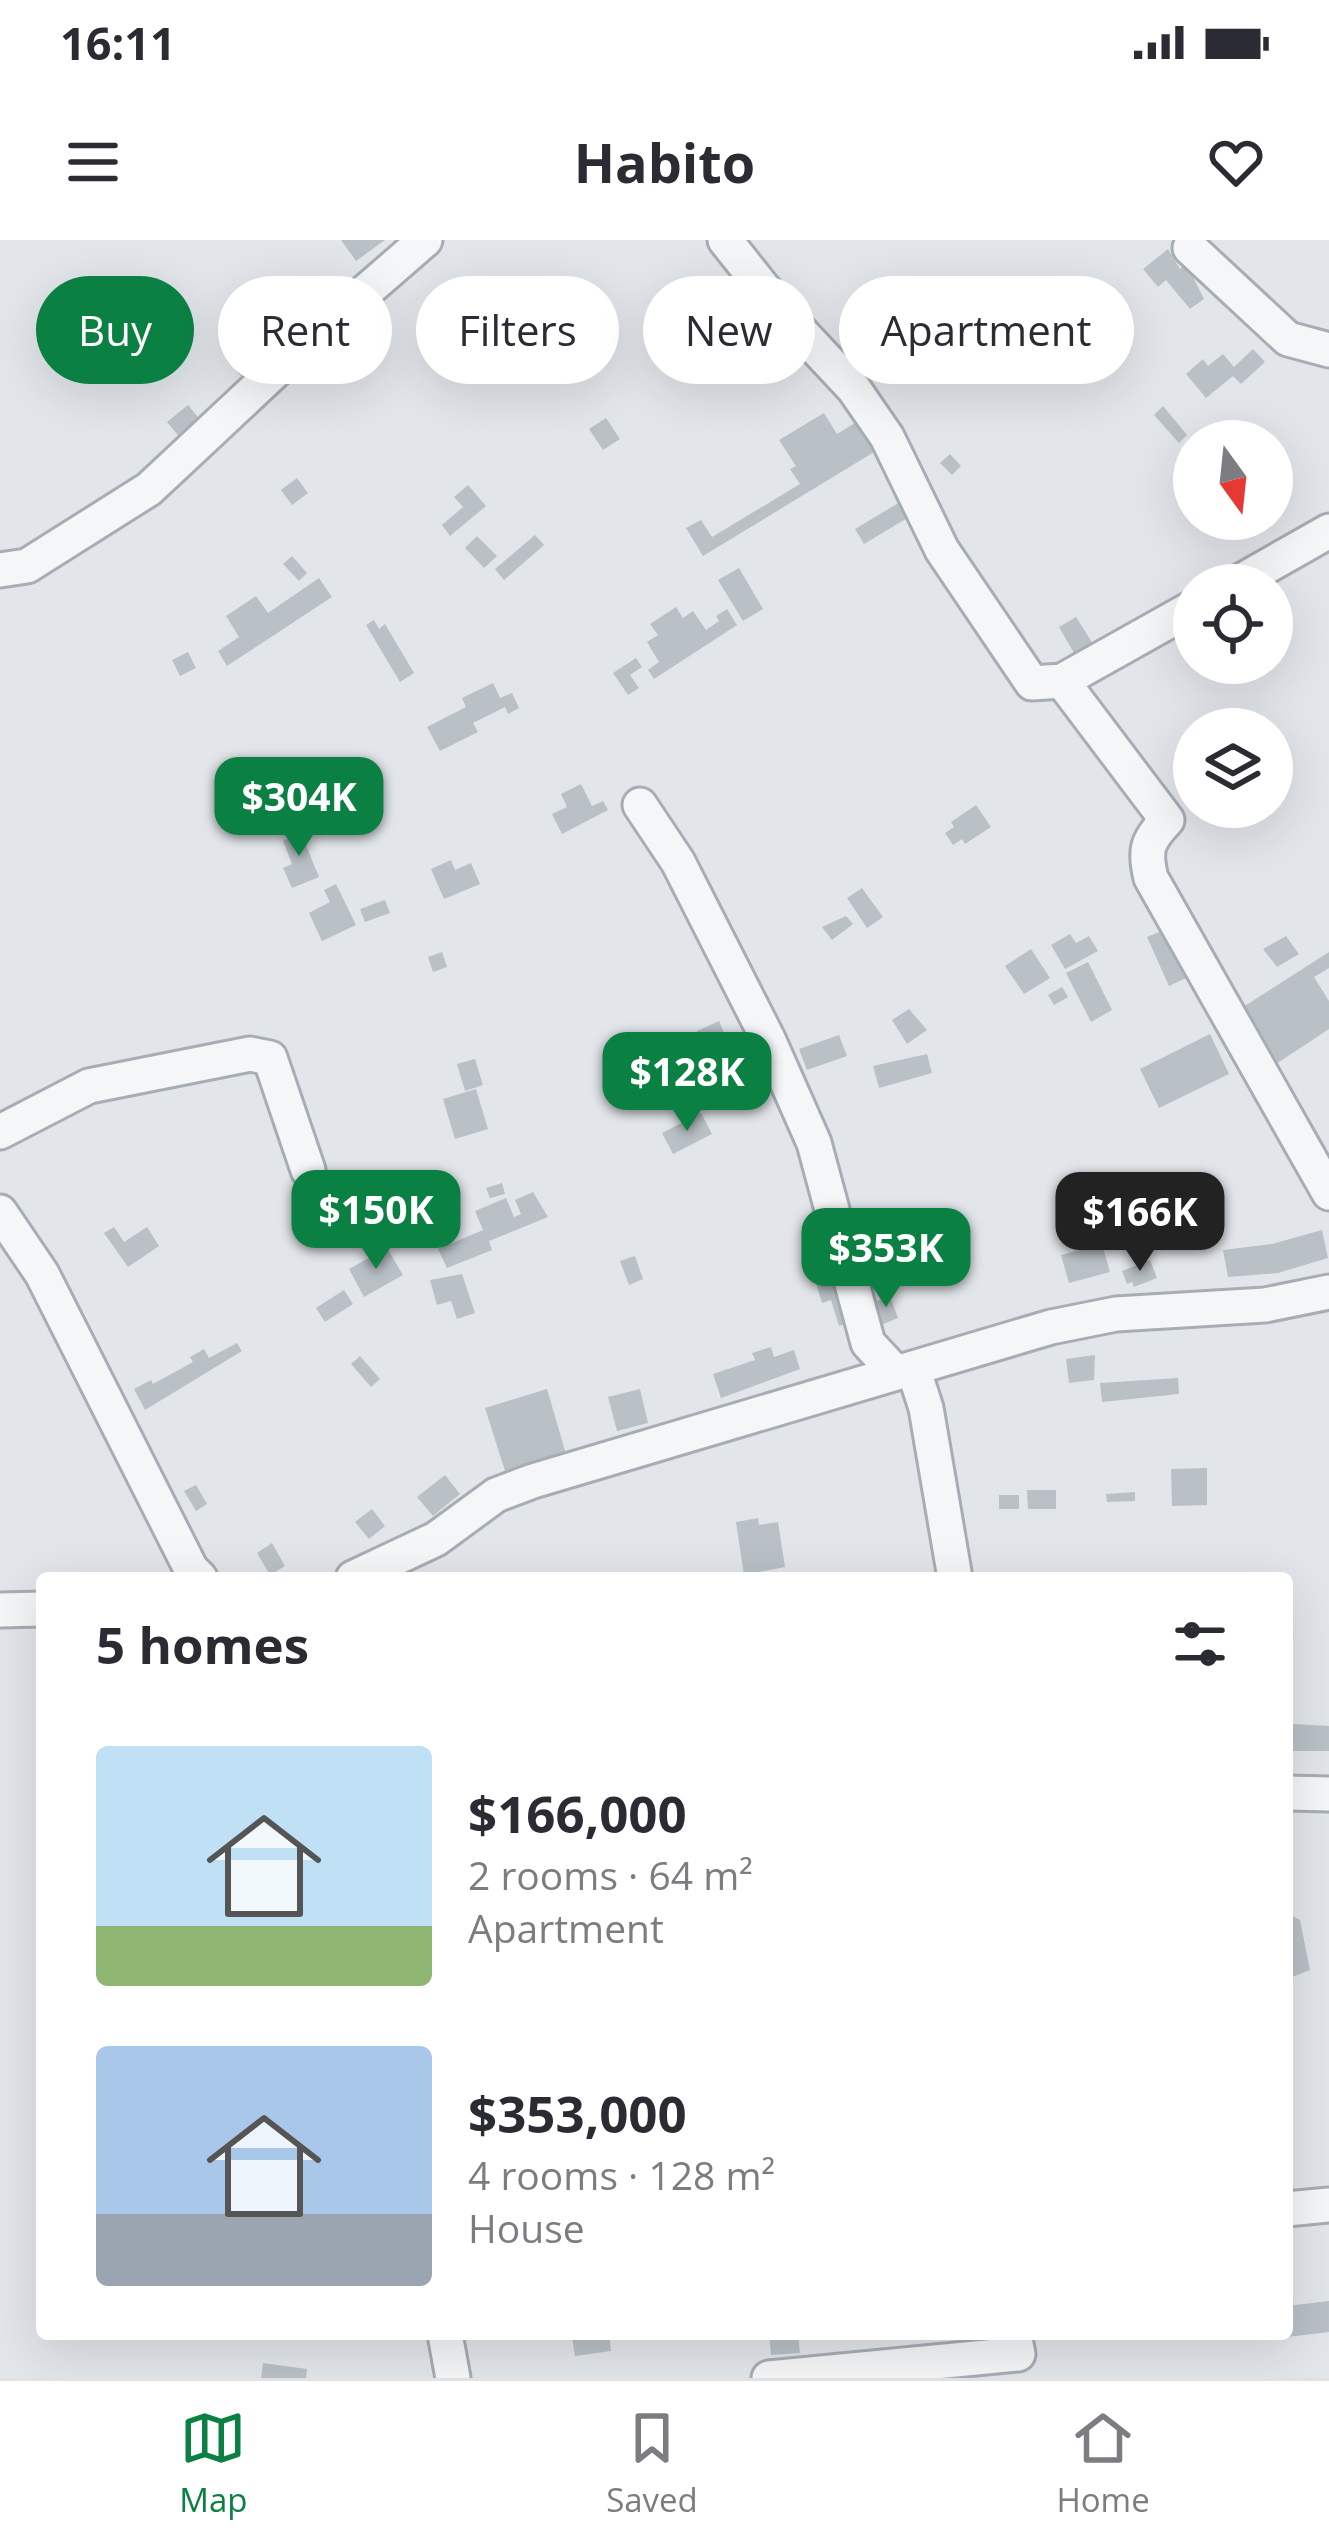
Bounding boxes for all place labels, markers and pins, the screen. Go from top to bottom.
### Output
pin: $304K [215,757,383,859]
pin: $128K [603,1032,771,1134]
pin: $150K [292,1170,460,1272]
pin: $166K [1056,1172,1224,1274]
pin: $353K [802,1208,970,1310]

